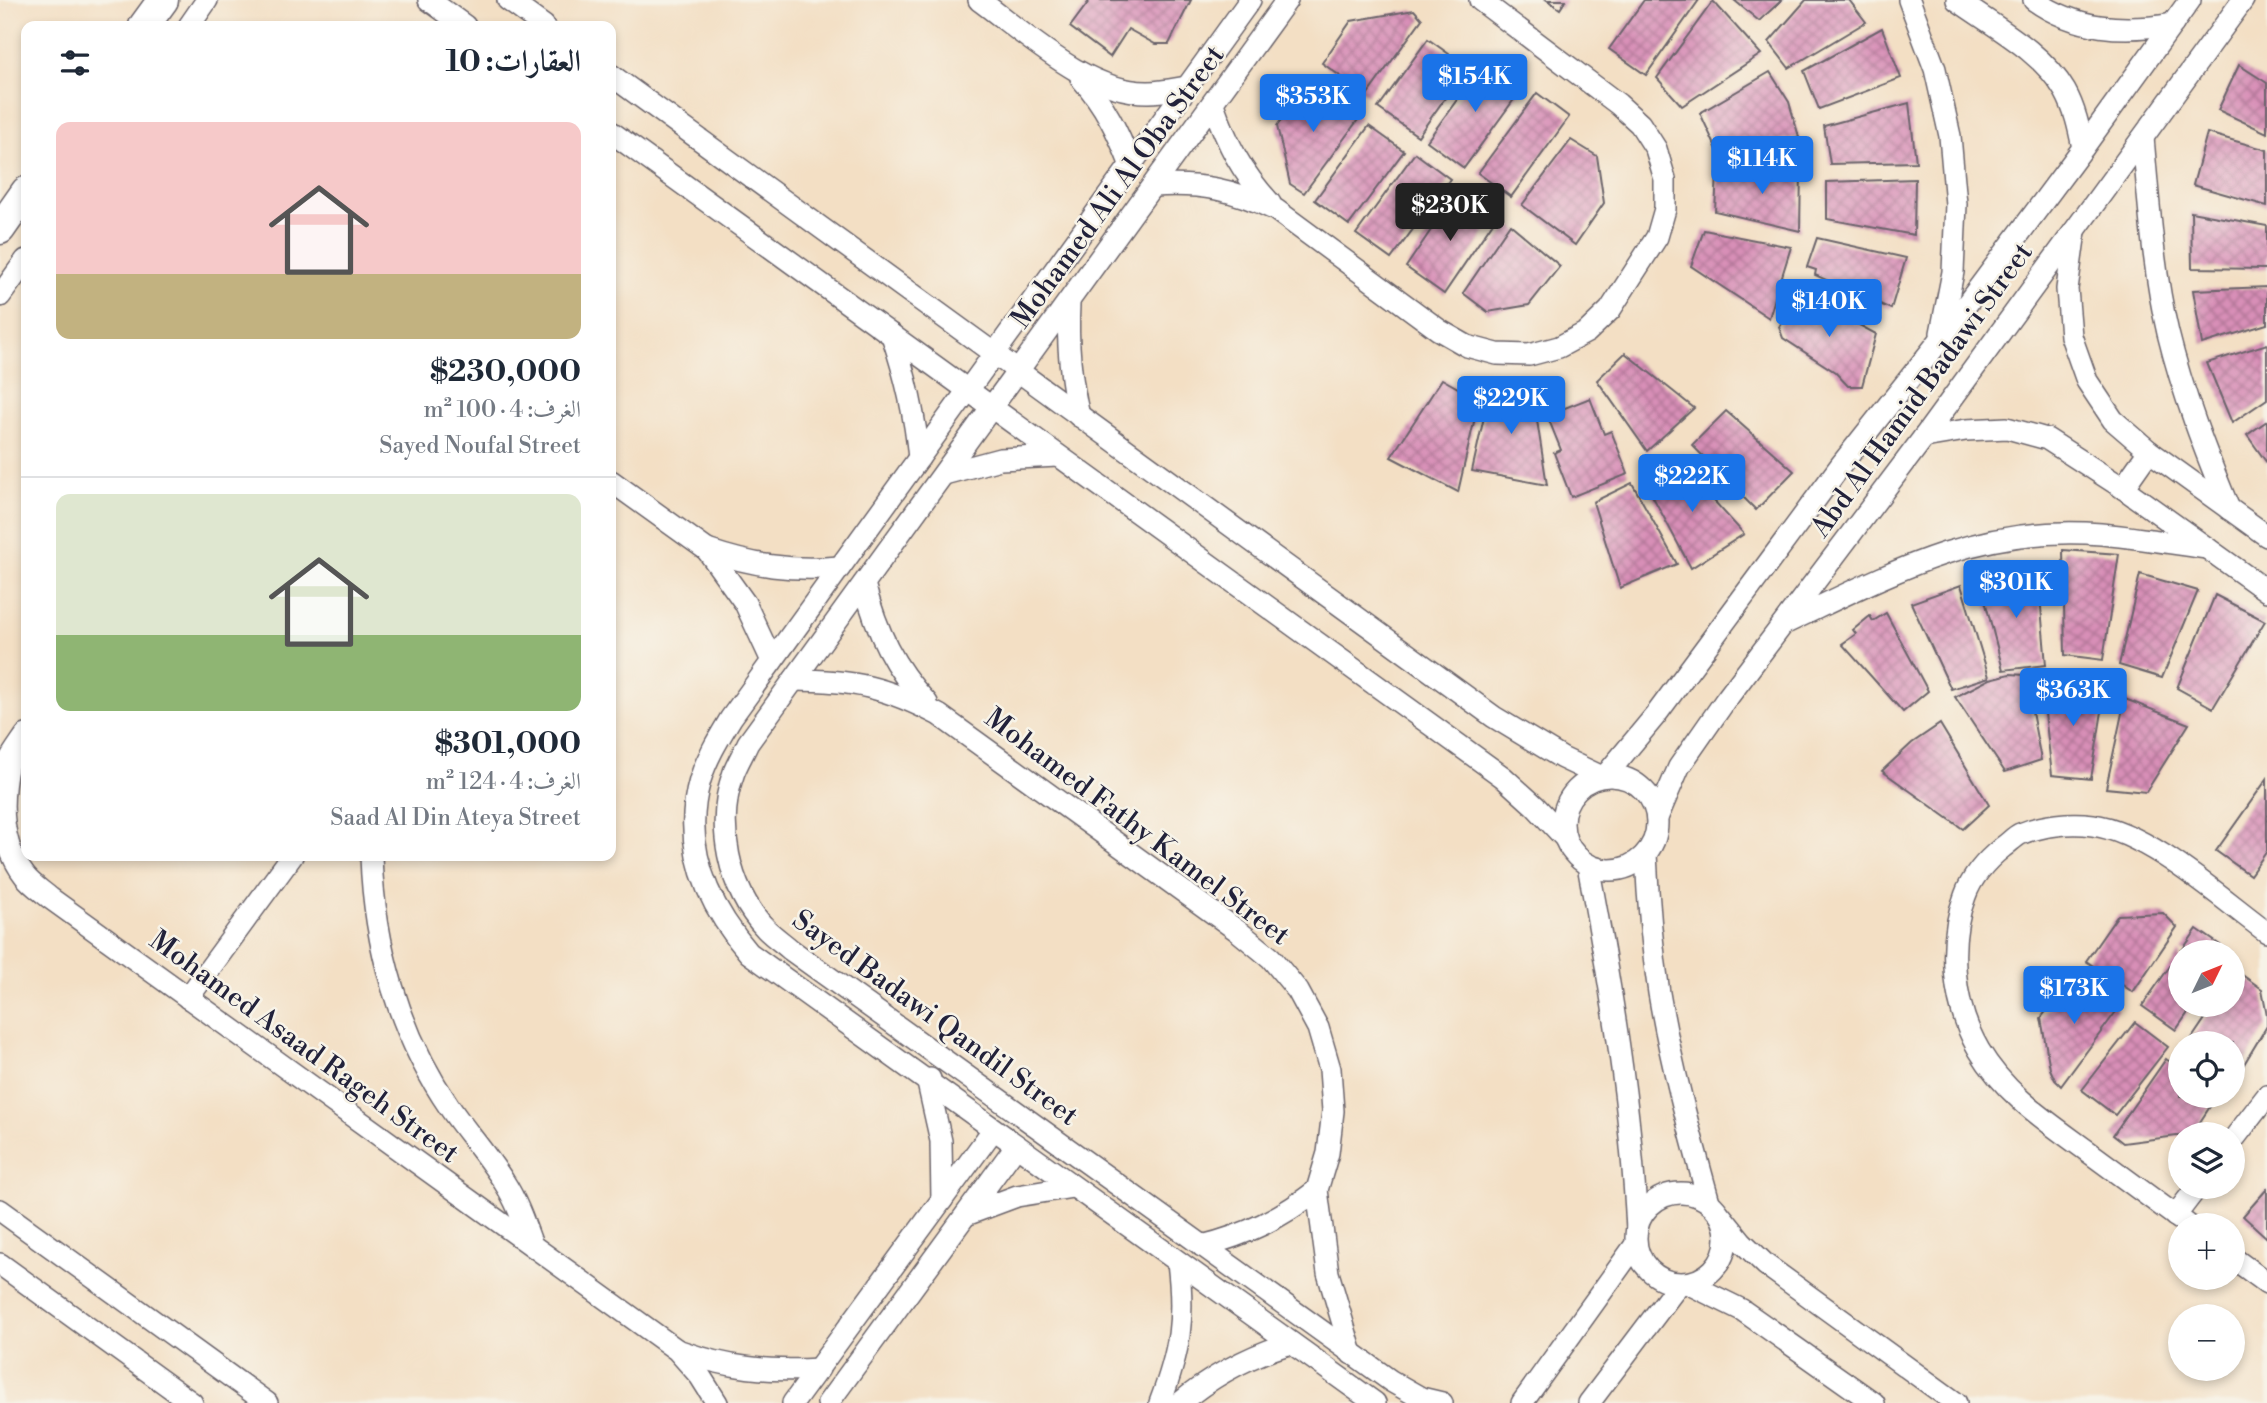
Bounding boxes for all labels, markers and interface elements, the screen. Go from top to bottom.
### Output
street label: Mohamed Ali Al Oba Street [1004,39,1233,335]
text: العقارات: 10 [446,43,581,81]
icon: filters [56,44,94,82]
pin: $154K [1426,54,1524,114]
text: $154K [1438,63,1512,91]
pin: $353K [1264,74,1362,134]
text: $353K [1276,83,1350,111]
pin: $114K [1713,136,1811,196]
text: $114K [1727,145,1797,173]
icon: home [256,167,382,293]
pin: $230K [1401,184,1499,243]
text: $230K [1411,192,1489,220]
street label: Abd Al Hamid Badawi Street [1803,236,2041,545]
pin: $140K [1780,280,1878,339]
text: $140K [1792,288,1866,316]
text: $230,000 [430,353,581,391]
pin: $229K [1462,376,1560,436]
text: $229K [1473,385,1549,413]
text: الغرف: 4 · 100 m² [424,396,581,424]
text: Sayed Noufal Street [379,432,581,460]
pin: $222K [1643,454,1741,514]
text: $222K [1654,463,1730,491]
icon: home [256,539,382,665]
pin: $301K [1967,560,2065,620]
text: $301K [1979,569,2053,597]
pin: $363K [2024,668,2122,728]
text: $363K [2036,677,2110,705]
street label: Mohamed Fathy Kamel Street [978,701,1297,953]
text: $301,000 [435,725,581,763]
text: الغرف: 4 · 124 m² [426,768,581,796]
text: Saad Al Din Ateya Street [330,804,581,832]
street label: Sayed Badawi Qandil Street [785,902,1085,1134]
street label: Mohamed Asaad Rageh Street [142,923,466,1171]
north arrow [2168,940,2245,1017]
map controls [2168,940,2245,1381]
pin: $173K [2025,967,2123,1026]
text: $173K [2039,975,2109,1003]
button: locate [2168,1031,2245,1108]
button: layers [2168,1122,2245,1199]
button: + [2168,1213,2245,1290]
button: − [2168,1304,2245,1381]

